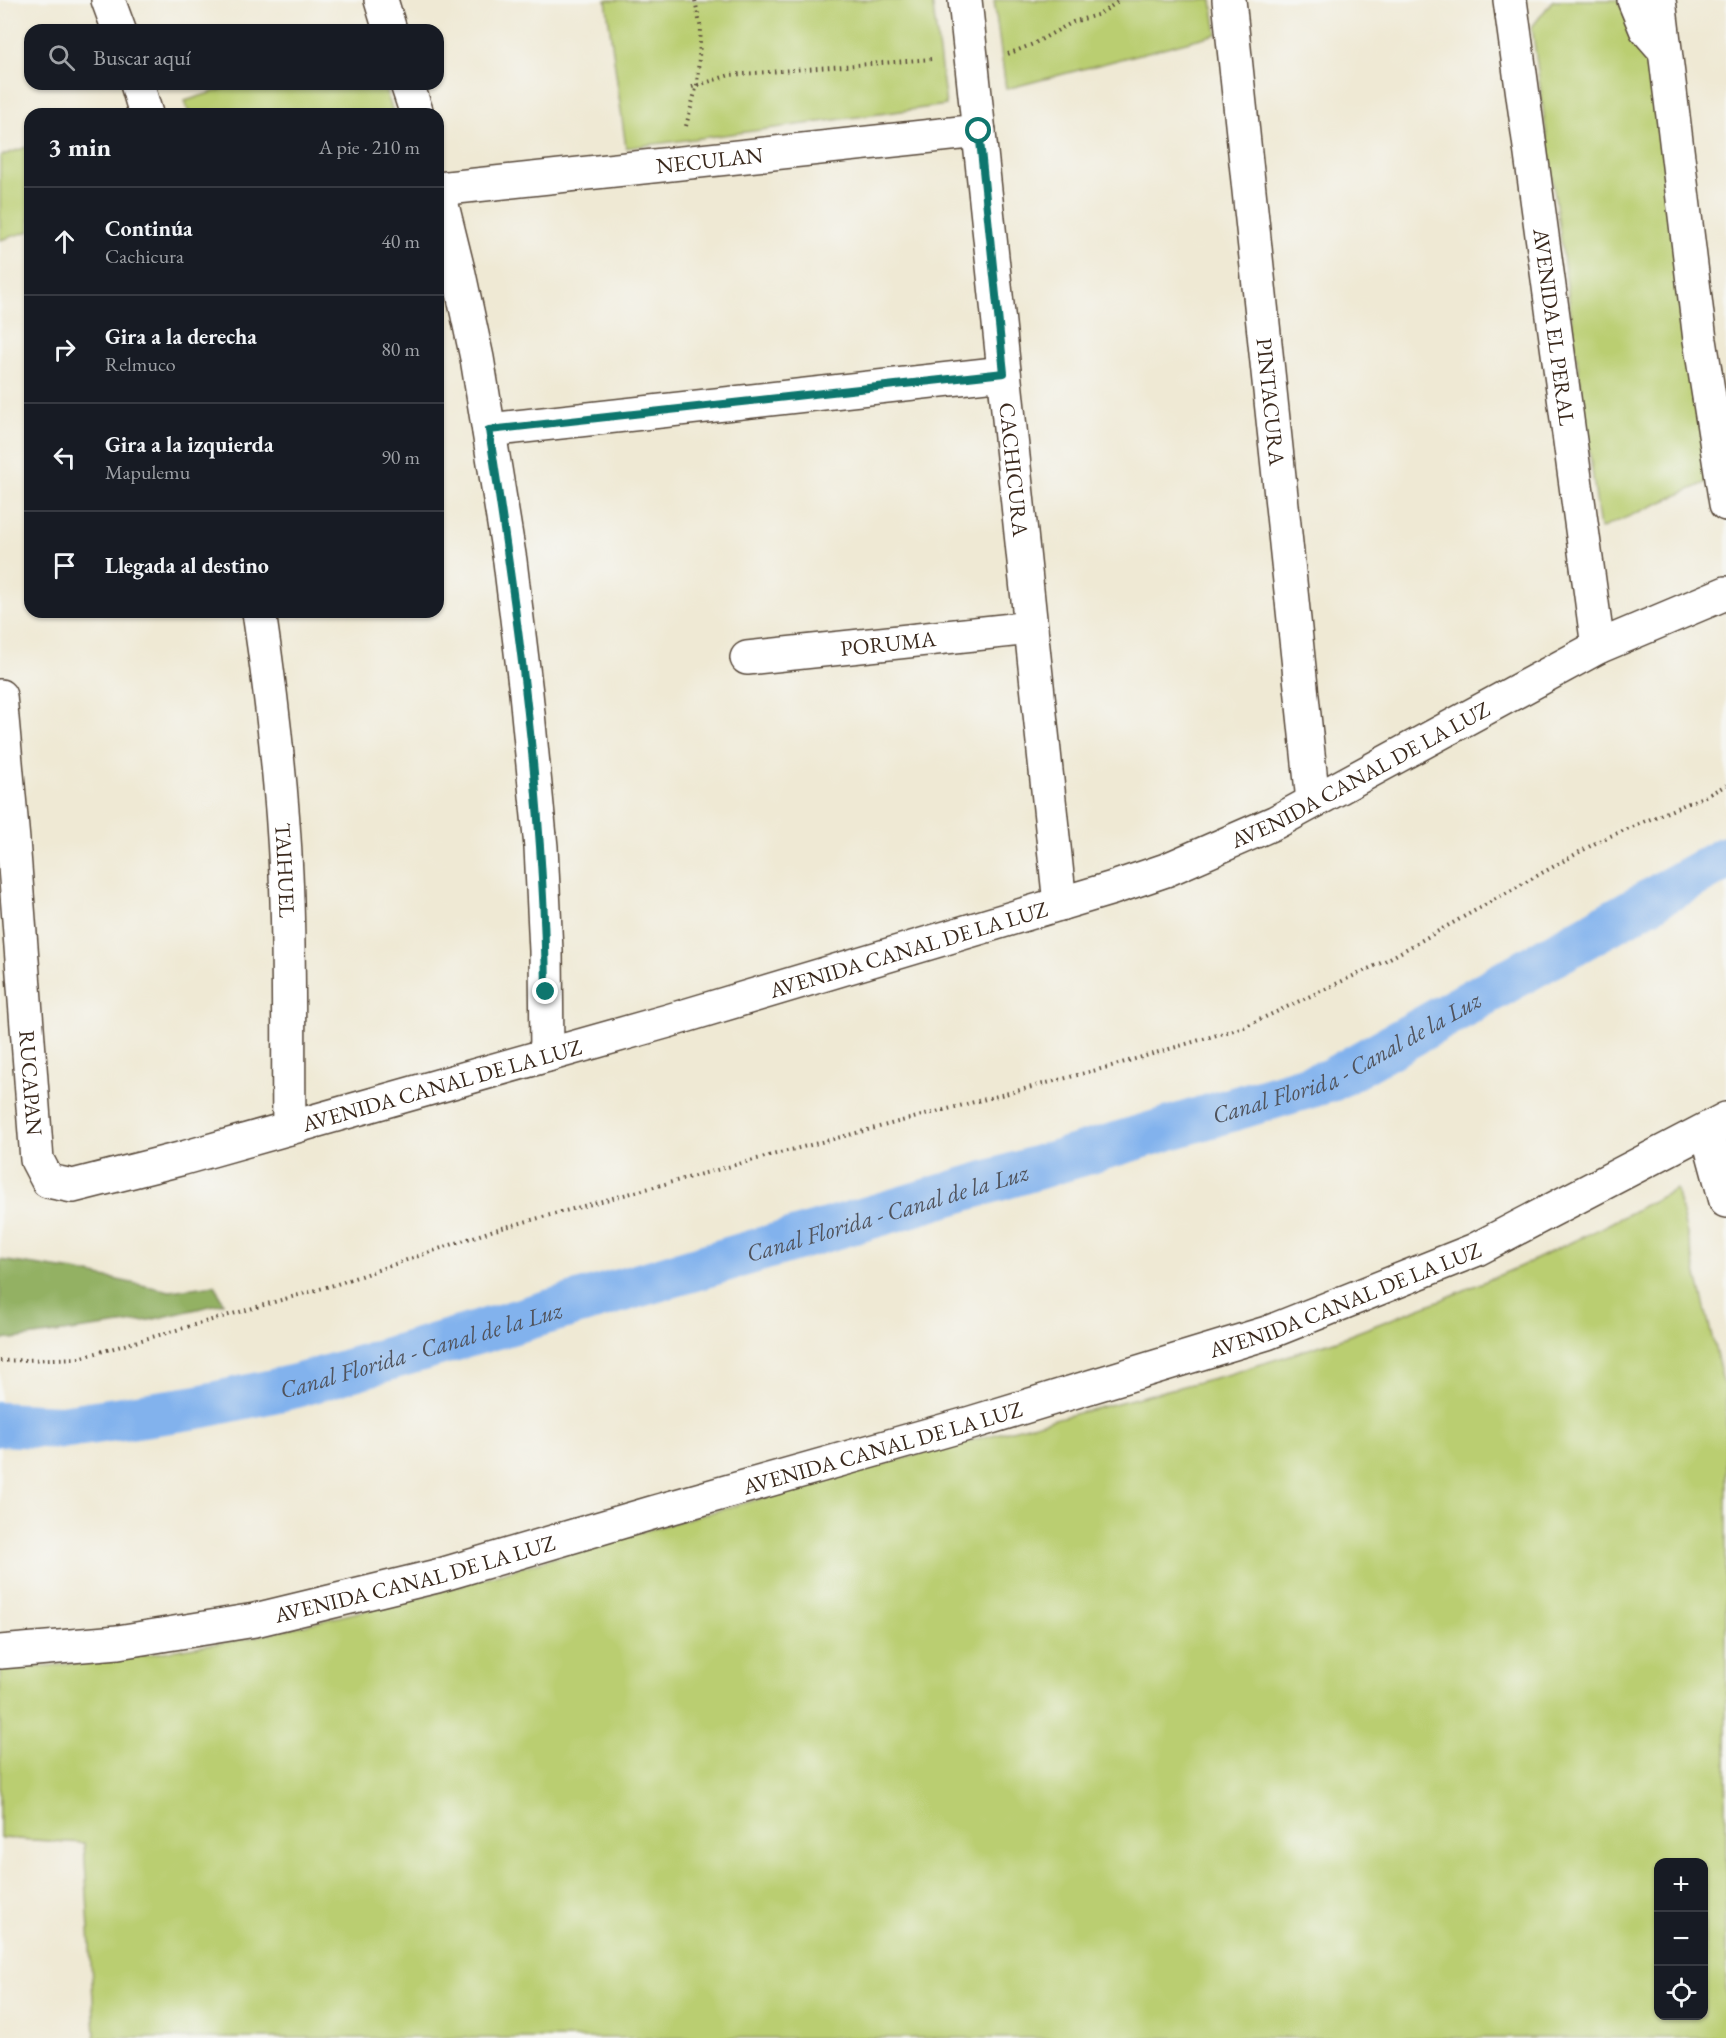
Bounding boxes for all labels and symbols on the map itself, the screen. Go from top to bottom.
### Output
route start [965,117,991,143]
street label: NECULAN [655,140,765,180]
street label: AVENIDA EL PERAL [1527,226,1582,428]
street label: PINTACURA [1250,337,1292,468]
street label: CACHICURA [993,401,1036,539]
street label: PORUMA [839,624,938,663]
street label: AVENIDA CANAL DE LA LUZ [1225,694,1495,855]
street label: TAIHUEL [269,822,302,919]
street label: AVENIDA CANAL DE LA LUZ [765,894,1051,1005]
route end [532,978,558,1004]
water label: Canal Florida - Canal de la Luz [1208,983,1486,1130]
street label: RUCAPAN [13,1029,50,1137]
street label: AVENIDA CANAL DE LA LUZ [298,1032,585,1139]
water label: Canal Florida - Canal de la Luz [742,1156,1032,1268]
street label: AVENIDA CANAL DE LA LUZ [1205,1235,1485,1365]
water label: Canal Florida - Canal de la Luz [277,1293,566,1405]
street label: AVENIDA CANAL DE LA LUZ [739,1394,1026,1501]
street label: AVENIDA CANAL DE LA LUZ [270,1528,558,1630]

